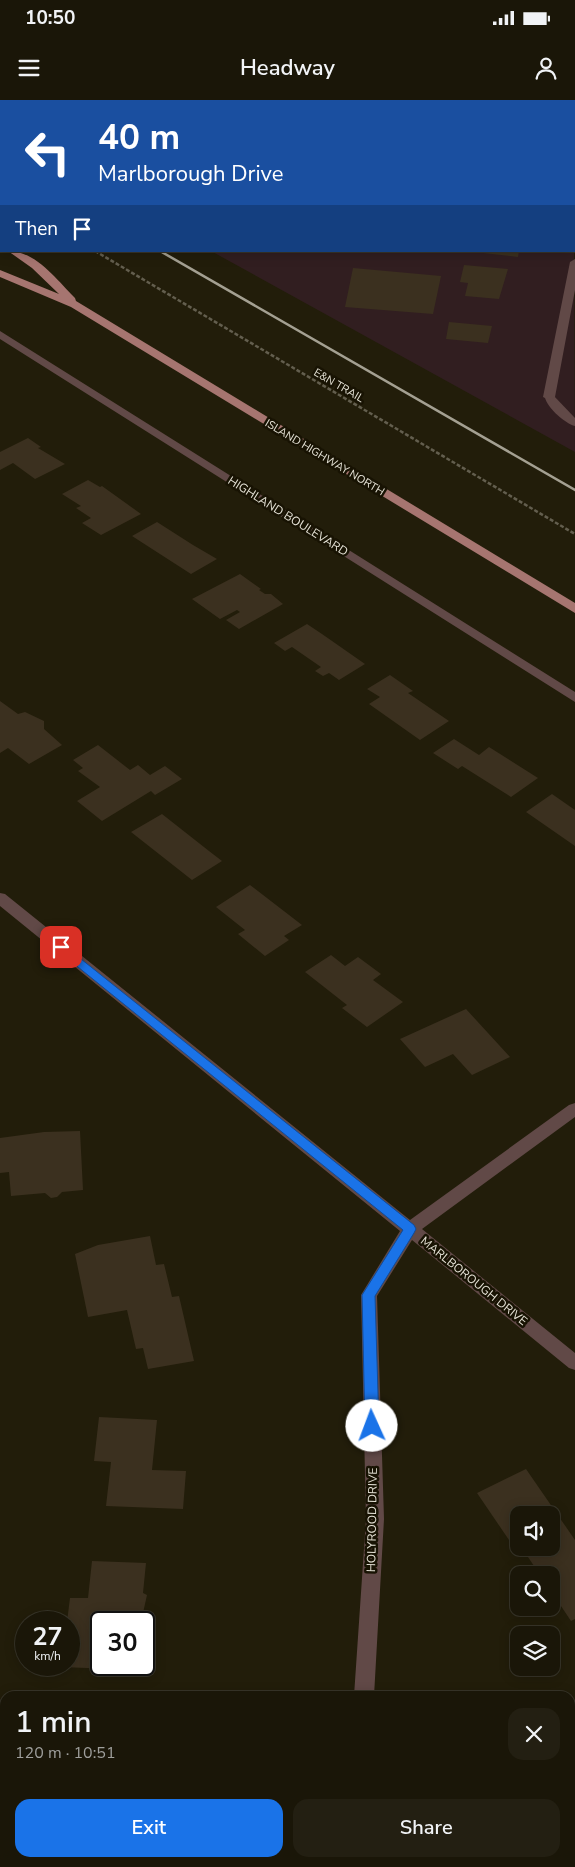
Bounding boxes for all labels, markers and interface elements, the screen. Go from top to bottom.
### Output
text: 10:50 [25,5,75,31]
text: Headway [240,53,335,83]
icon: menu [15,54,43,82]
icon: person [532,54,560,82]
text: 40 m [98,114,180,161]
icon: left [15,120,80,185]
text: Marlborough Drive [98,159,283,189]
icon: arrive [68,215,96,243]
text: Then [15,216,58,242]
street label: E&N TRAIL [311,365,367,406]
street label: ISLAND HIGHWAY NORTH [262,416,387,499]
street label: HIGHLAND BOULEVARD [225,472,351,560]
pin [40,926,82,968]
icon: arrive [47,933,75,961]
street label: MARLBOROUGH DRIVE [417,1233,531,1329]
position arrow [345,1399,397,1451]
street label: HOLYROOD DRIVE [363,1468,381,1572]
map controls [510,1506,560,1676]
button: sound [510,1506,560,1556]
button: search [510,1566,560,1616]
speed limit sign: 30 [90,1611,155,1676]
text: 27 [32,1620,63,1654]
button: layers [510,1626,560,1676]
text: km/h [34,1648,61,1664]
text: 1 min [15,1702,91,1743]
button: close [508,1708,560,1760]
text: 120 m · 10:51 [15,1742,116,1764]
button: Exit [15,1799,283,1857]
button: Share [293,1799,560,1857]

